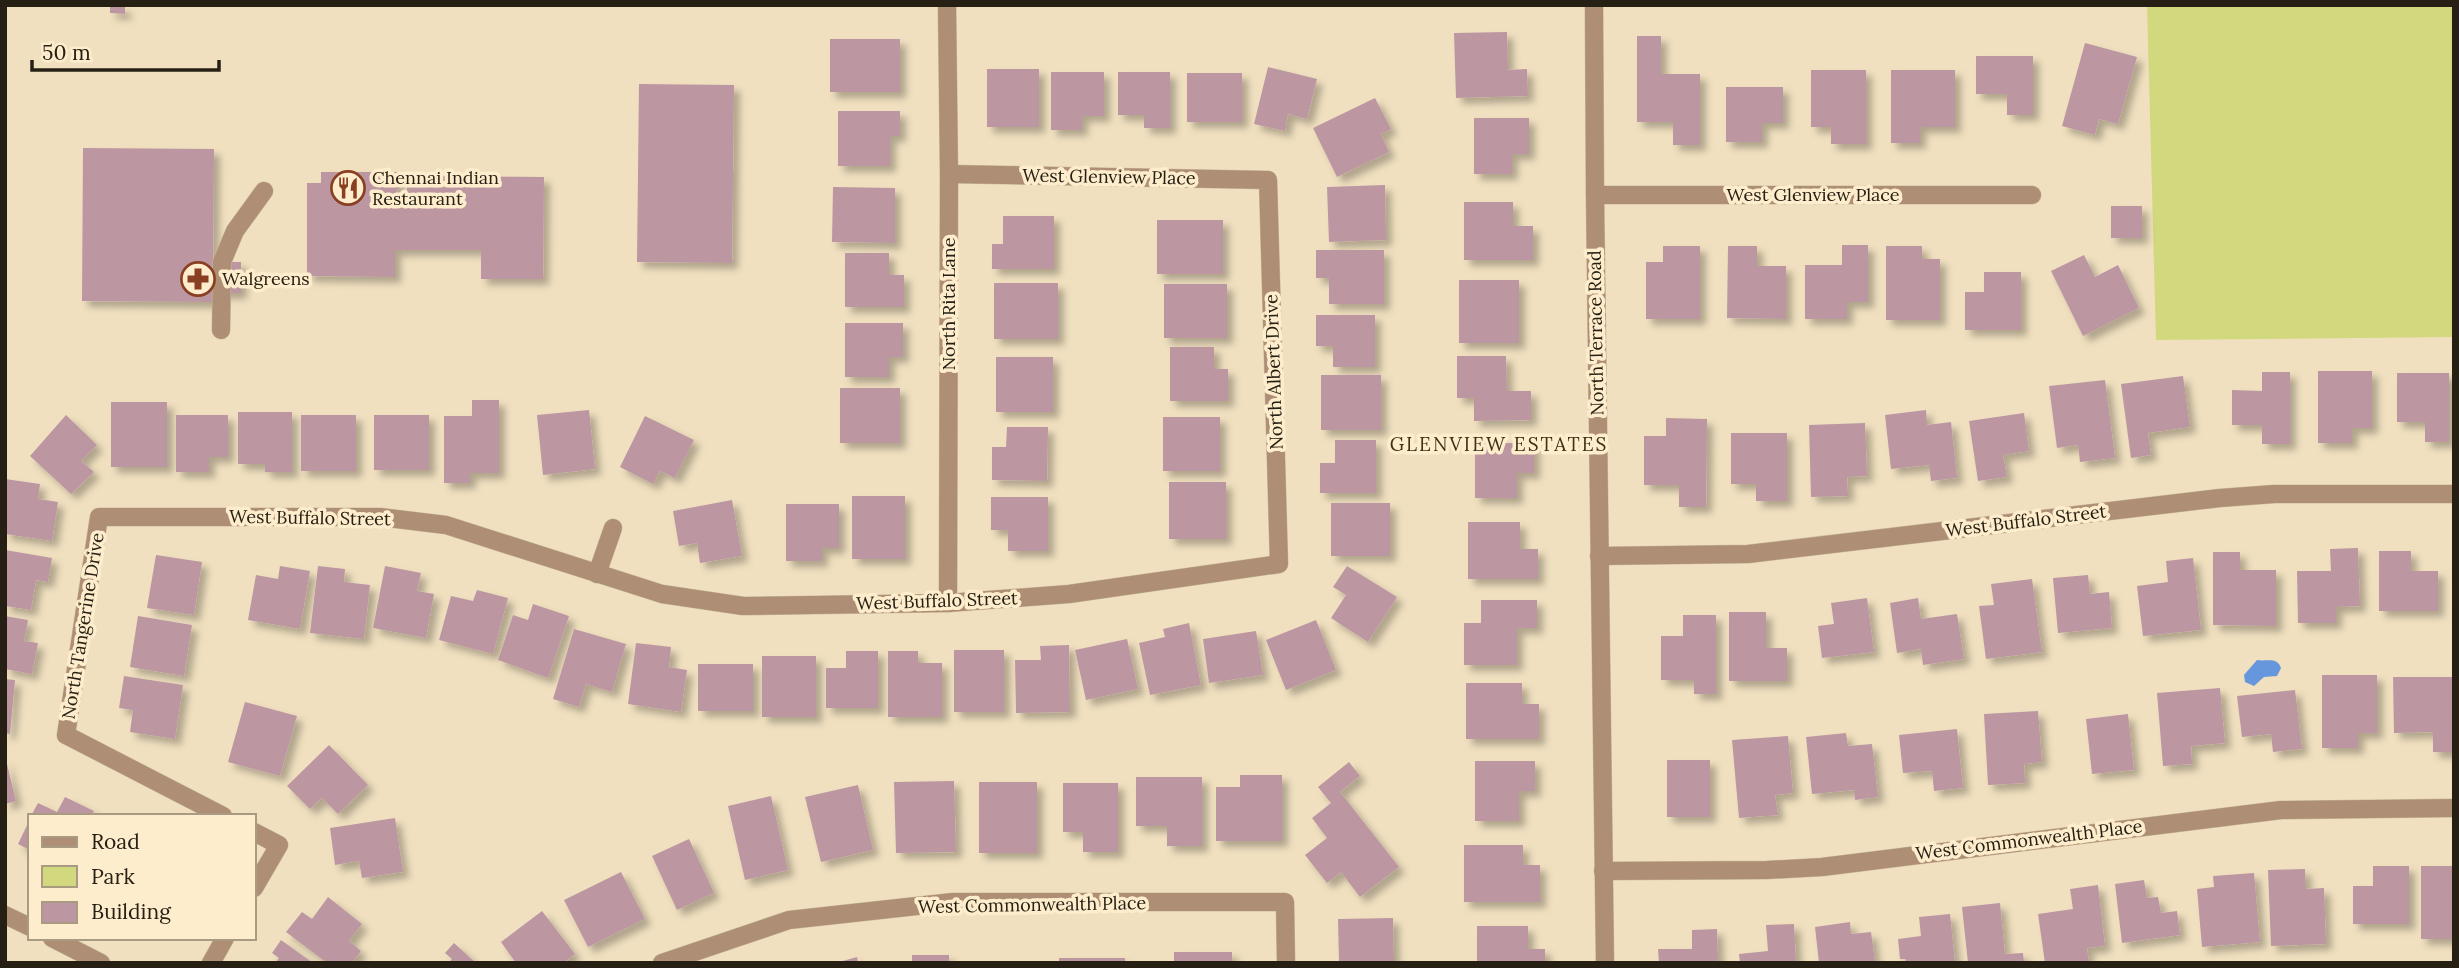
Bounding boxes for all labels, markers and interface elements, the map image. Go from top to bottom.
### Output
scale bar [32,28,219,72]
text: 50 m [42,39,91,66]
street label: West Glenview Place [1022,163,1196,190]
place label: Chennai Indian Restaurant [372,166,499,210]
restaurant icon: Chennai Indian Restaurant [329,169,367,207]
street label: West Glenview Place [1726,183,1900,206]
street label: North Rita Lane [937,237,960,370]
street label: North Terrace Road [1583,250,1608,416]
pharmacy icon: Walgreens [179,260,217,298]
place label: Walgreens [222,267,310,290]
street label: North Albert Drive [1259,294,1288,450]
district label: GLENVIEW ESTATES [1390,432,1608,456]
street label: West Buffalo Street [1944,499,2108,542]
street label: West Buffalo Street [229,505,391,530]
street label: North Tangerine Drive [56,531,109,721]
street label: West Buffalo Street [856,586,1018,615]
legend [28,814,256,940]
street label: West Commonwealth Place [1914,814,2144,865]
text: Road [91,828,140,855]
text: Park [91,863,135,890]
street label: West Commonwealth Place [918,891,1147,918]
text: Building [91,898,171,925]

